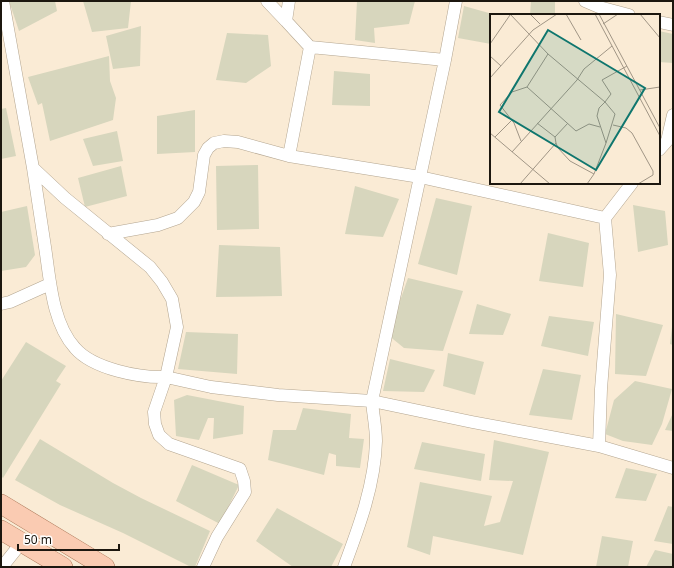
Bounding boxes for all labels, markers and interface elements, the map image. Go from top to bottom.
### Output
inset map [490,14,660,184]
scale bar [18,526,119,552]
text: 50 m [24,531,52,548]

